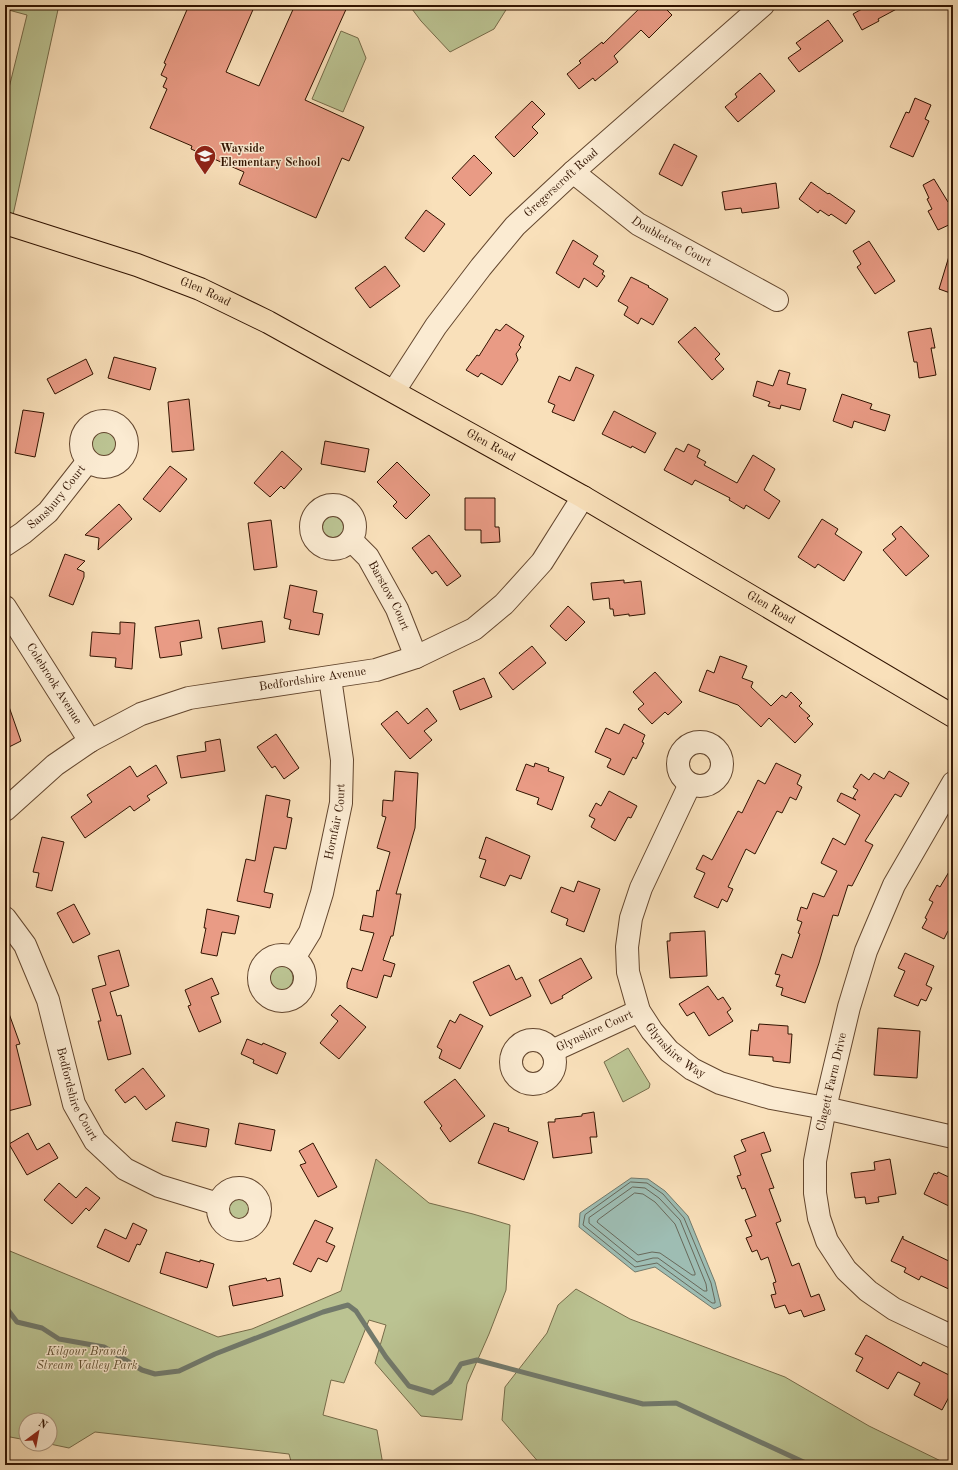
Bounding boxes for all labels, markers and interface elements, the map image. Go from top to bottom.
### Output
school or university icon: Wayside Elementary School [192,143,218,176]
place label: Wayside Elementary School [220,143,321,169]
street label: Gregerscroft Road [522,147,601,220]
street label: Doubletree Court [629,215,713,269]
street label: Glen Road [178,276,232,309]
street label: Glen Road [464,427,517,464]
street label: Sansbury Court [26,463,88,532]
street label: Barstow Court [366,559,411,632]
street label: Glen Road [744,589,797,627]
street label: Colebrook Avenue [24,641,84,727]
street label: Bedfordshire Avenue [258,665,367,693]
street label: Hornfair Court [323,783,347,861]
street label: Glynshire Court [554,1009,635,1054]
street label: Glynshire Way [643,1021,708,1081]
street label: Clagett Farm Drive [815,1031,849,1132]
street label: Bedfordshire Court [54,1046,100,1143]
park label: Kilgour Branch Stream Valley Park [36,1346,138,1372]
north arrow [18,1412,58,1452]
text: N [36,1418,49,1432]

